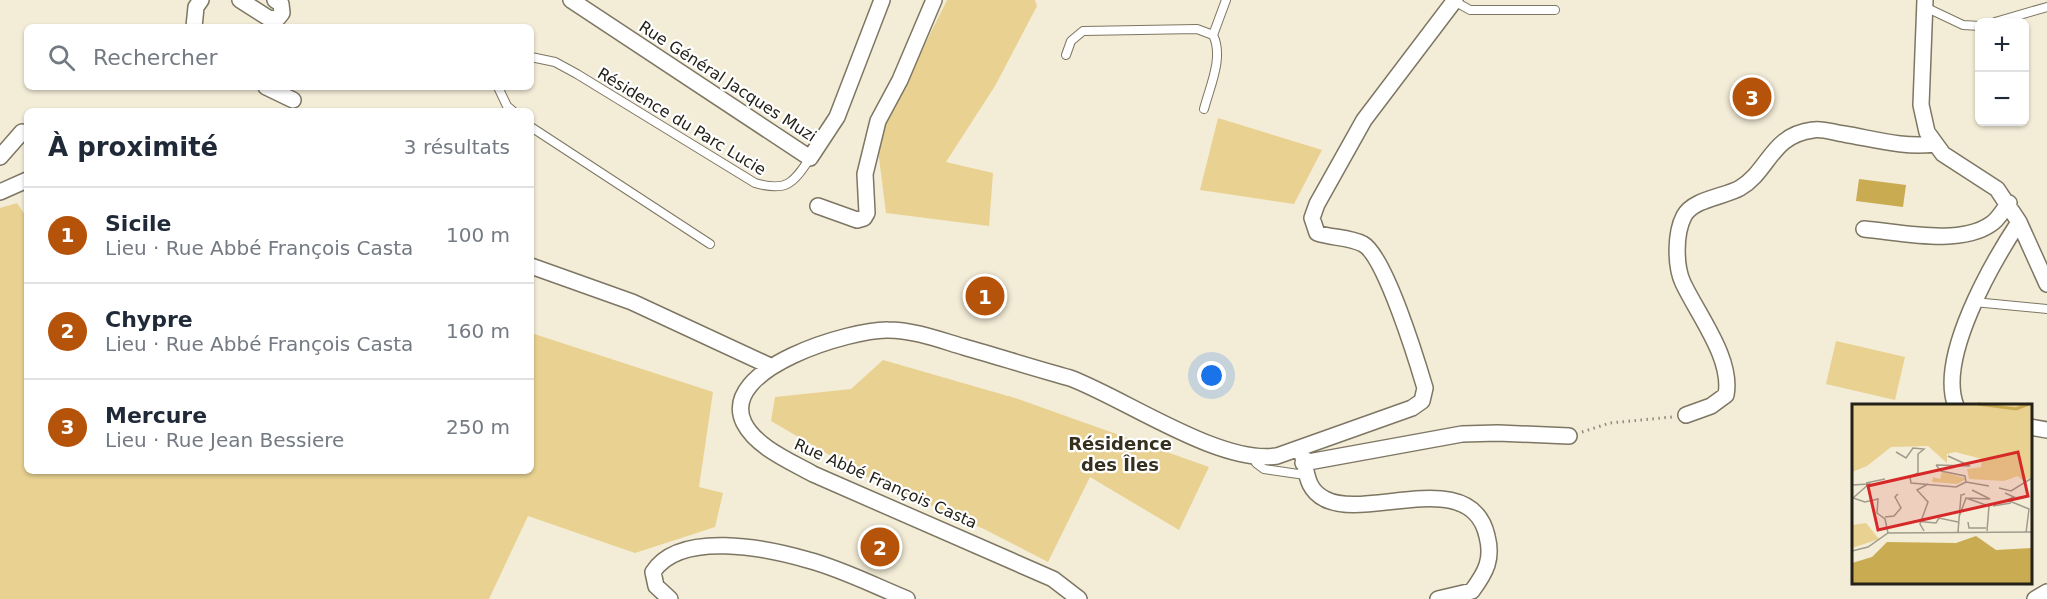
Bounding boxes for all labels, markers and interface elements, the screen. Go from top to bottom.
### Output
street label: Rue Général Jacques Muzi [636,17,820,146]
map controls [1975,18,2029,126]
button: + [1975,18,2029,72]
search box [24,24,534,90]
icon: search [45,41,78,74]
text: Rechercher [93,45,218,70]
street label: Résidence du Parc Lucie [594,64,769,179]
button: − [1975,72,2029,126]
pin: 3 [1732,74,1772,120]
text: À proximité [48,132,218,162]
text: 3 résultats [404,135,510,159]
text: Sicile [105,211,171,236]
text: 1 [61,223,74,247]
text: 100 m [446,223,510,247]
text: Lieu · Rue Abbé François Casta [105,236,413,260]
pin: 1 [966,274,1004,318]
text: Chypre [105,307,193,332]
text: 2 [61,319,74,343]
text: 160 m [446,319,510,343]
text: Lieu · Rue Abbé François Casta [105,332,413,356]
your location [1197,361,1226,390]
text: Mercure [105,403,207,428]
inset map [1852,404,2032,584]
text: 3 [61,415,74,439]
text: 250 m [446,415,510,439]
text: Lieu · Rue Jean Bessiere [105,428,344,452]
district label: Résidence des Îles [1068,433,1172,475]
street label: Rue Abbé François Casta [791,434,980,532]
pin: 2 [860,524,900,570]

